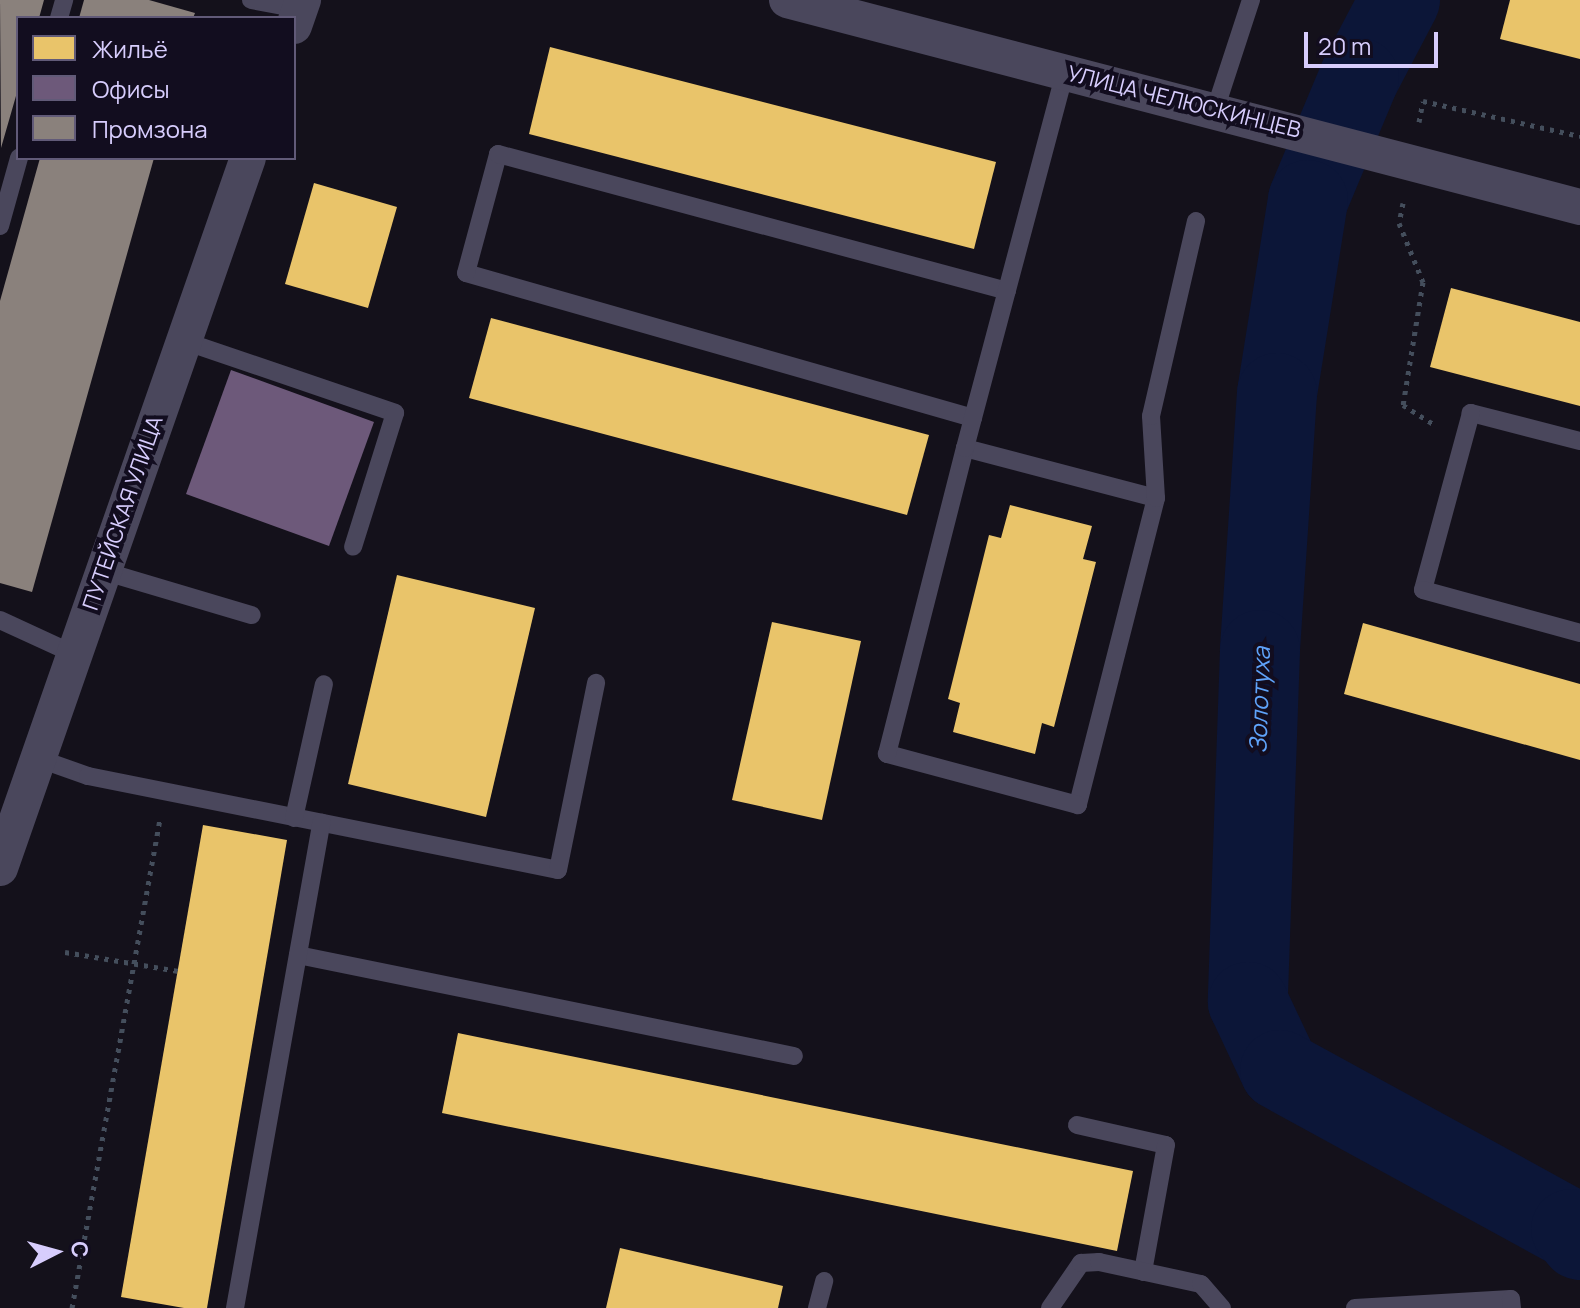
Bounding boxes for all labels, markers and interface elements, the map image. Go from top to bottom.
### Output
legend [16,16,296,160]
scale bar [1308,16,1442,66]
text: 20 m [1318,29,1371,62]
text: Жильё [92,32,168,65]
street label: УЛИЦА ЧЕЛЮСКИНЦЕВ [1064,60,1304,144]
text: Офисы [92,72,170,105]
text: Промзона [92,112,207,145]
street label: ПУТЕЙСКАЯ УЛИЦА [77,412,169,614]
water label: Золотуха [1243,646,1275,754]
north arrow [16,1212,96,1292]
text: С [64,1240,96,1259]

